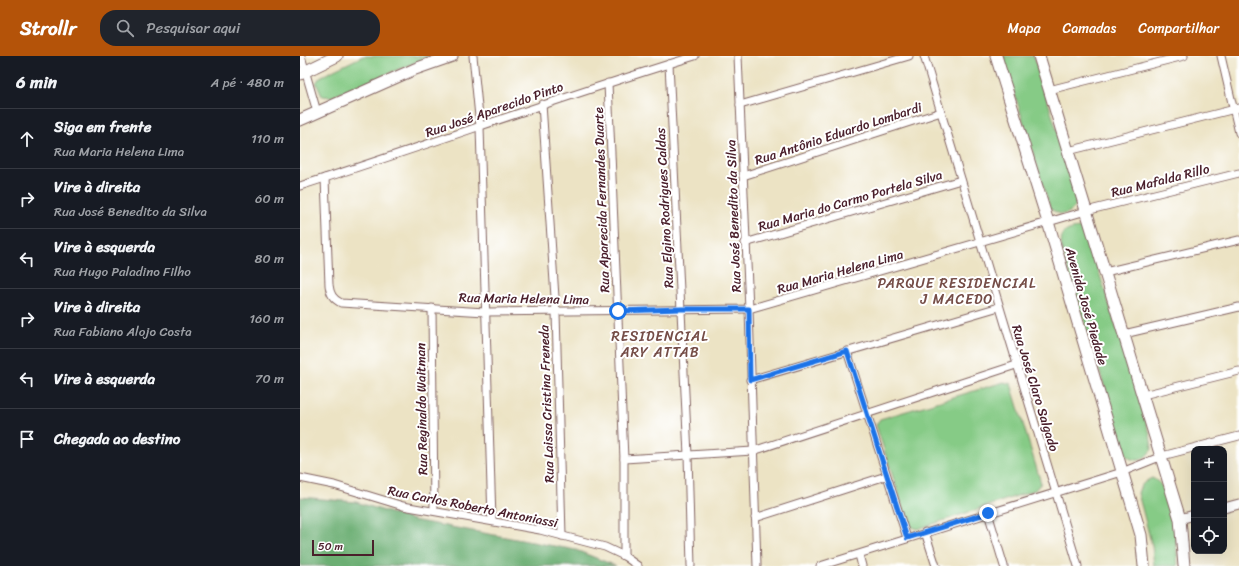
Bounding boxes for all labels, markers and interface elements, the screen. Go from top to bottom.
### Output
search box [100,10,380,46]
text: Strollr [20,12,76,45]
text: Pesquisar aqui [146,15,240,41]
text: Mapa [1008,16,1040,41]
text: Camadas [1062,16,1116,41]
text: Compartilhar [1138,16,1219,41]
icon: search [114,17,136,39]
text: 6 min [16,67,57,97]
text: A pé · 480 m [211,71,284,94]
street label: Rua José Aparecido Pinto [422,75,567,144]
street label: Rua Antônio Eduardo Lombardi [752,95,925,171]
street label: Rua Aparecida Fernandes Duarte [587,107,616,293]
text: Siga em frente [54,114,151,140]
street label: Rua Elgino Rodrigues Caldas [649,126,680,289]
text: 110 m [251,127,284,150]
icon: ahead [16,128,38,150]
street label: Rua José Benedito da Silva [719,139,748,293]
text: Rua Maria Helena Lima [54,140,184,163]
street label: Rua Mafalda Rillo [1109,157,1212,204]
street label: Rua Maria do Carmo Portela Silva [755,163,945,238]
text: Vire à direita [54,174,140,200]
text: 60 m [255,187,284,210]
icon: right [16,188,38,210]
text: Rua José Benedito da Silva [54,200,207,223]
text: Vire à esquerda [54,234,155,260]
street label: Rua Maria Helena Lima [774,242,906,300]
street label: Avenida José Piedade [1058,243,1114,368]
text: 80 m [255,247,284,270]
icon: left [16,248,38,270]
text: Rua Hugo Paladino Filho [54,260,191,283]
district label: PARQUE RESIDENCIAL J MACEDO [877,271,1037,312]
street label: Rua Maria Helena Lima [459,286,590,311]
text: Vire à direita [54,294,140,320]
route start [609,302,627,320]
text: 160 m [249,307,284,330]
icon: right [16,308,38,330]
text: Rua Fabiano Alojo Costa [54,320,192,343]
street label: Rua José Claro Salgado [1005,322,1066,455]
street label: Rua Laissa Cristina Freneda [532,324,561,483]
district label: RESIDENCIAL ARY ATTAB [611,324,709,365]
street label: Rua Reginaldo Waitman [409,343,434,475]
text: Vire à esquerda [54,366,155,392]
text: 70 m [255,367,284,390]
icon: left [16,368,38,390]
text: Chegada ao destino [54,426,180,452]
icon: arrive [16,428,38,450]
map controls [1191,446,1227,554]
button: + [1191,446,1227,482]
street label: Rua Carlos Roberto Antoniassi [386,479,560,534]
button: − [1191,482,1227,518]
route end [979,504,997,522]
button: locate [1191,518,1227,554]
text: 50 m [318,537,343,556]
scale bar [312,538,374,557]

